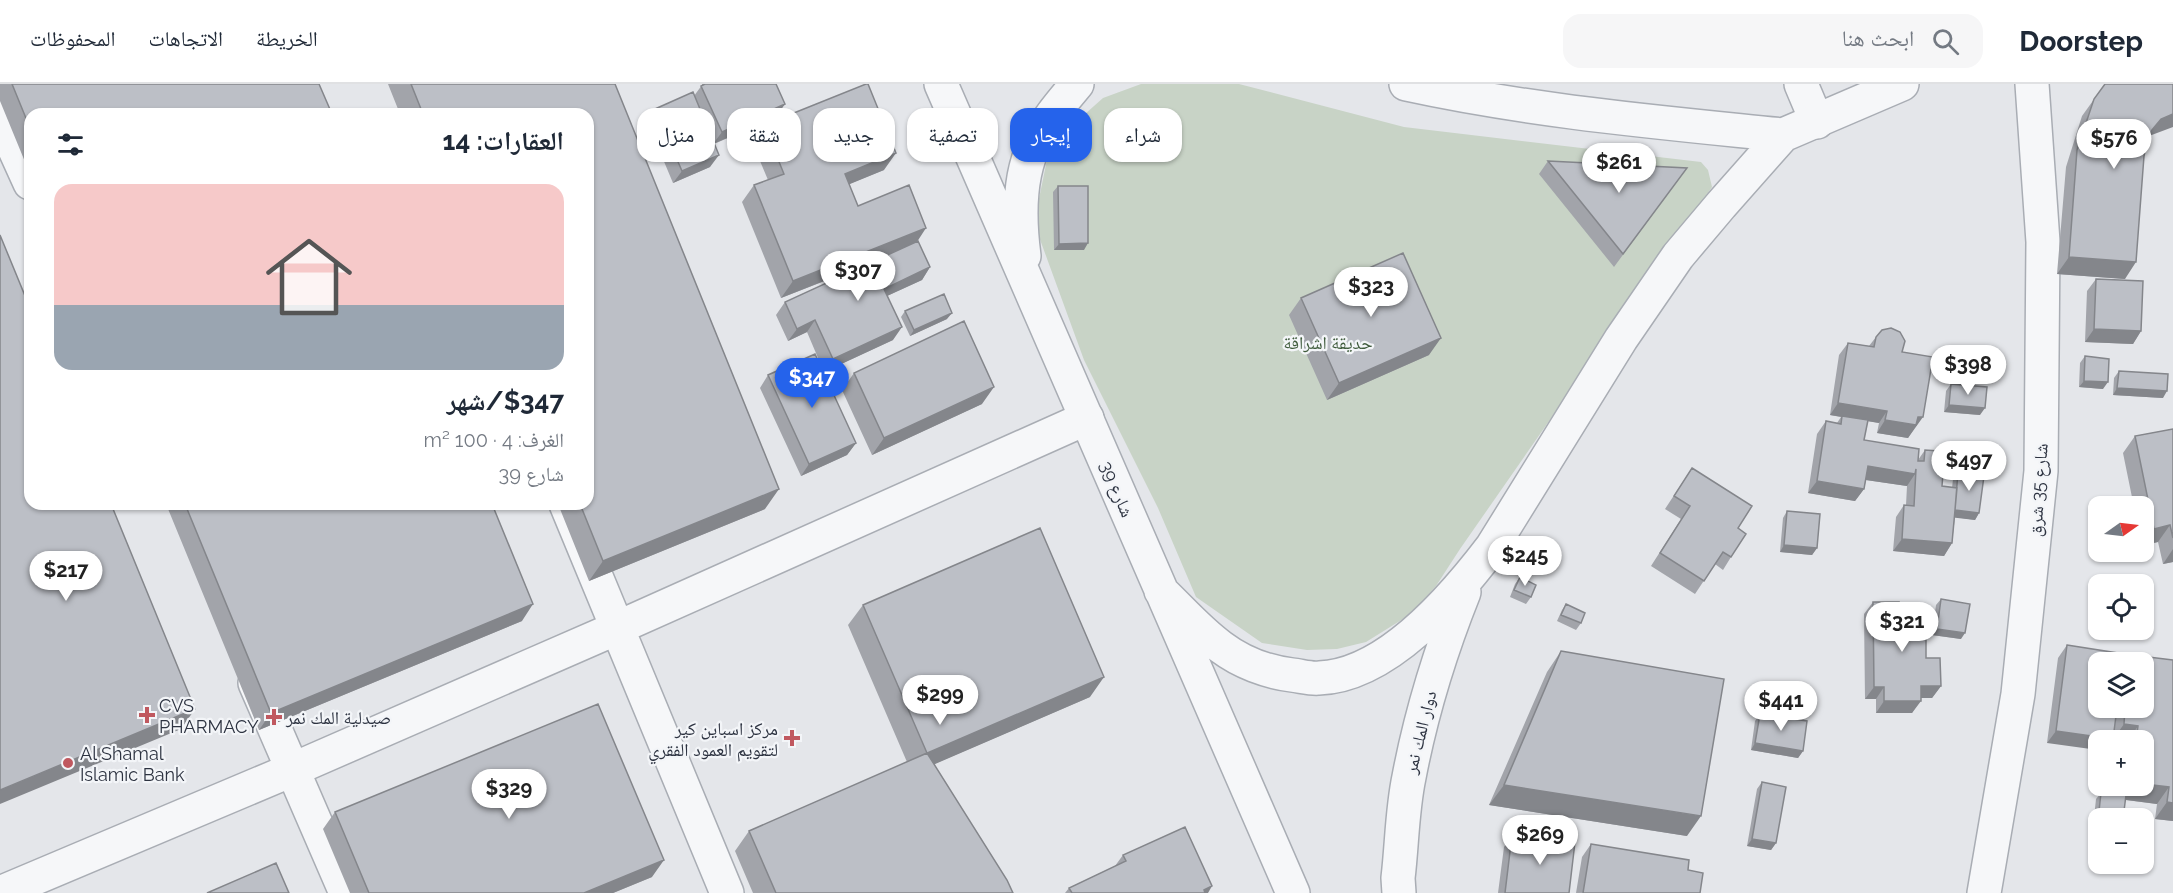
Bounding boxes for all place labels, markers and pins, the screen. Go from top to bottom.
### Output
pin: $576 [2078,119,2150,170]
pin: $261 [1583,143,1655,194]
pin: $307 [822,251,894,302]
pin: $323 [1335,267,1407,318]
pin: $398 [1932,345,2004,396]
pin: $347 [776,358,848,409]
pin: $497 [1933,441,2005,492]
pin: $245 [1489,536,1561,587]
pin: $217 [30,551,102,602]
pin: $321 [1866,602,1938,653]
pin: $299 [904,675,976,726]
pin: $441 [1745,681,1817,732]
place label: CVS PHARMACY [159,695,259,737]
place label: صيدلية المك نمر [285,707,391,728]
marker: CVS PHARMACY [140,708,154,722]
marker: صيدلية المك نمر [267,710,281,724]
place label: مركز اسباين كير لتقويم العمود الفقري [648,718,778,764]
marker: مركز اسباين كير لتقويم العمود الفقري [783,729,801,747]
place label: Al Shamal Islamic Bank [80,743,185,785]
marker: Al Shamal Islamic Bank [61,756,75,770]
pin: $329 [473,769,545,820]
pin: $269 [1504,815,1576,866]

